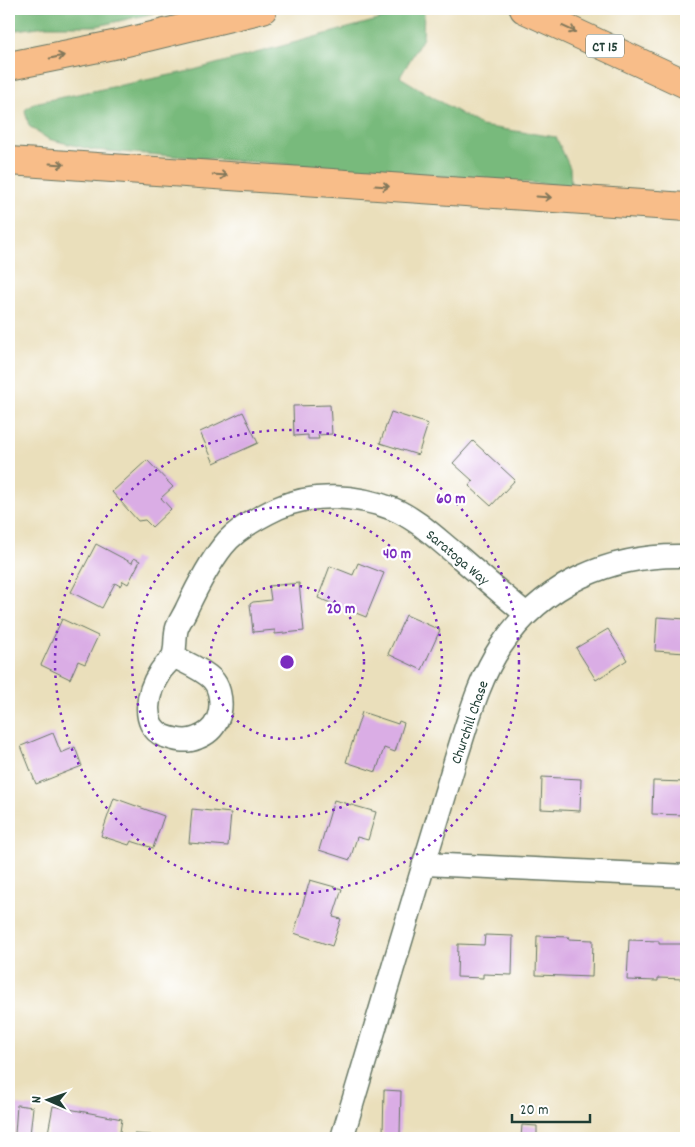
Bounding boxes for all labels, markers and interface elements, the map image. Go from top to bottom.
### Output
one-way arrow [561,25,576,35]
road number: CT 15 [586,34,624,58]
one-way arrow [48,51,64,61]
one-way arrow [49,160,65,169]
one-way arrow [211,171,227,180]
one-way arrow [373,182,389,191]
one-way arrow [535,193,551,202]
text: 60 m [436,489,466,511]
street label: Saratoga Way [420,525,494,592]
text: 40 m [383,544,411,566]
text: 20 m [327,599,355,621]
centre of rings [278,653,296,671]
street label: Churchill Chase [446,678,496,767]
north arrow [22,1074,72,1124]
scale bar [512,1092,590,1124]
text: N [27,1096,47,1103]
text: 20 m [520,1100,548,1122]

